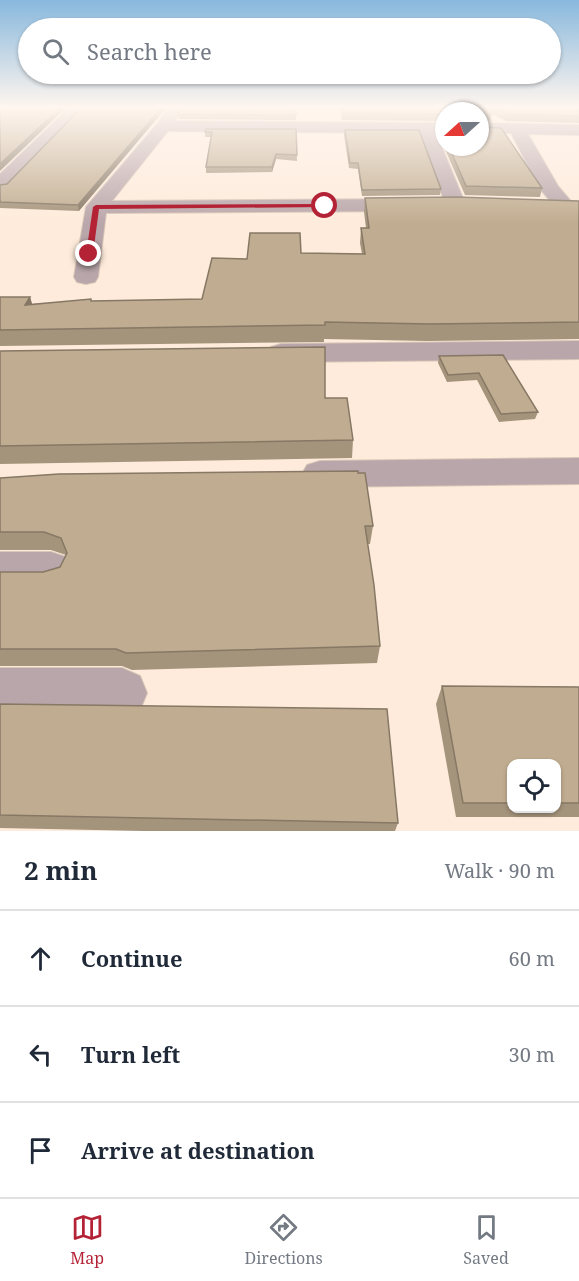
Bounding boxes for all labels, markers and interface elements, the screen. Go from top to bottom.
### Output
search box [18,18,561,84]
icon: search [39,35,72,68]
text: Search here [87,36,212,66]
north arrow [435,102,489,156]
route start [311,192,337,218]
route end [75,240,101,266]
map controls [507,759,561,813]
button: locate [507,759,561,813]
text: 2 min [24,852,98,888]
text: Walk · 90 m [444,857,555,884]
icon: ahead [24,942,57,975]
text: Continue [81,943,183,973]
text: 60 m [509,945,555,972]
icon: left [24,1038,57,1071]
text: Turn left [81,1039,180,1069]
text: 30 m [509,1041,555,1068]
icon: arrive [24,1134,57,1167]
text: Arrive at destination [81,1135,315,1165]
tab: Map [70,1211,104,1269]
tab: Directions [245,1211,323,1269]
tab: Saved [463,1211,509,1269]

